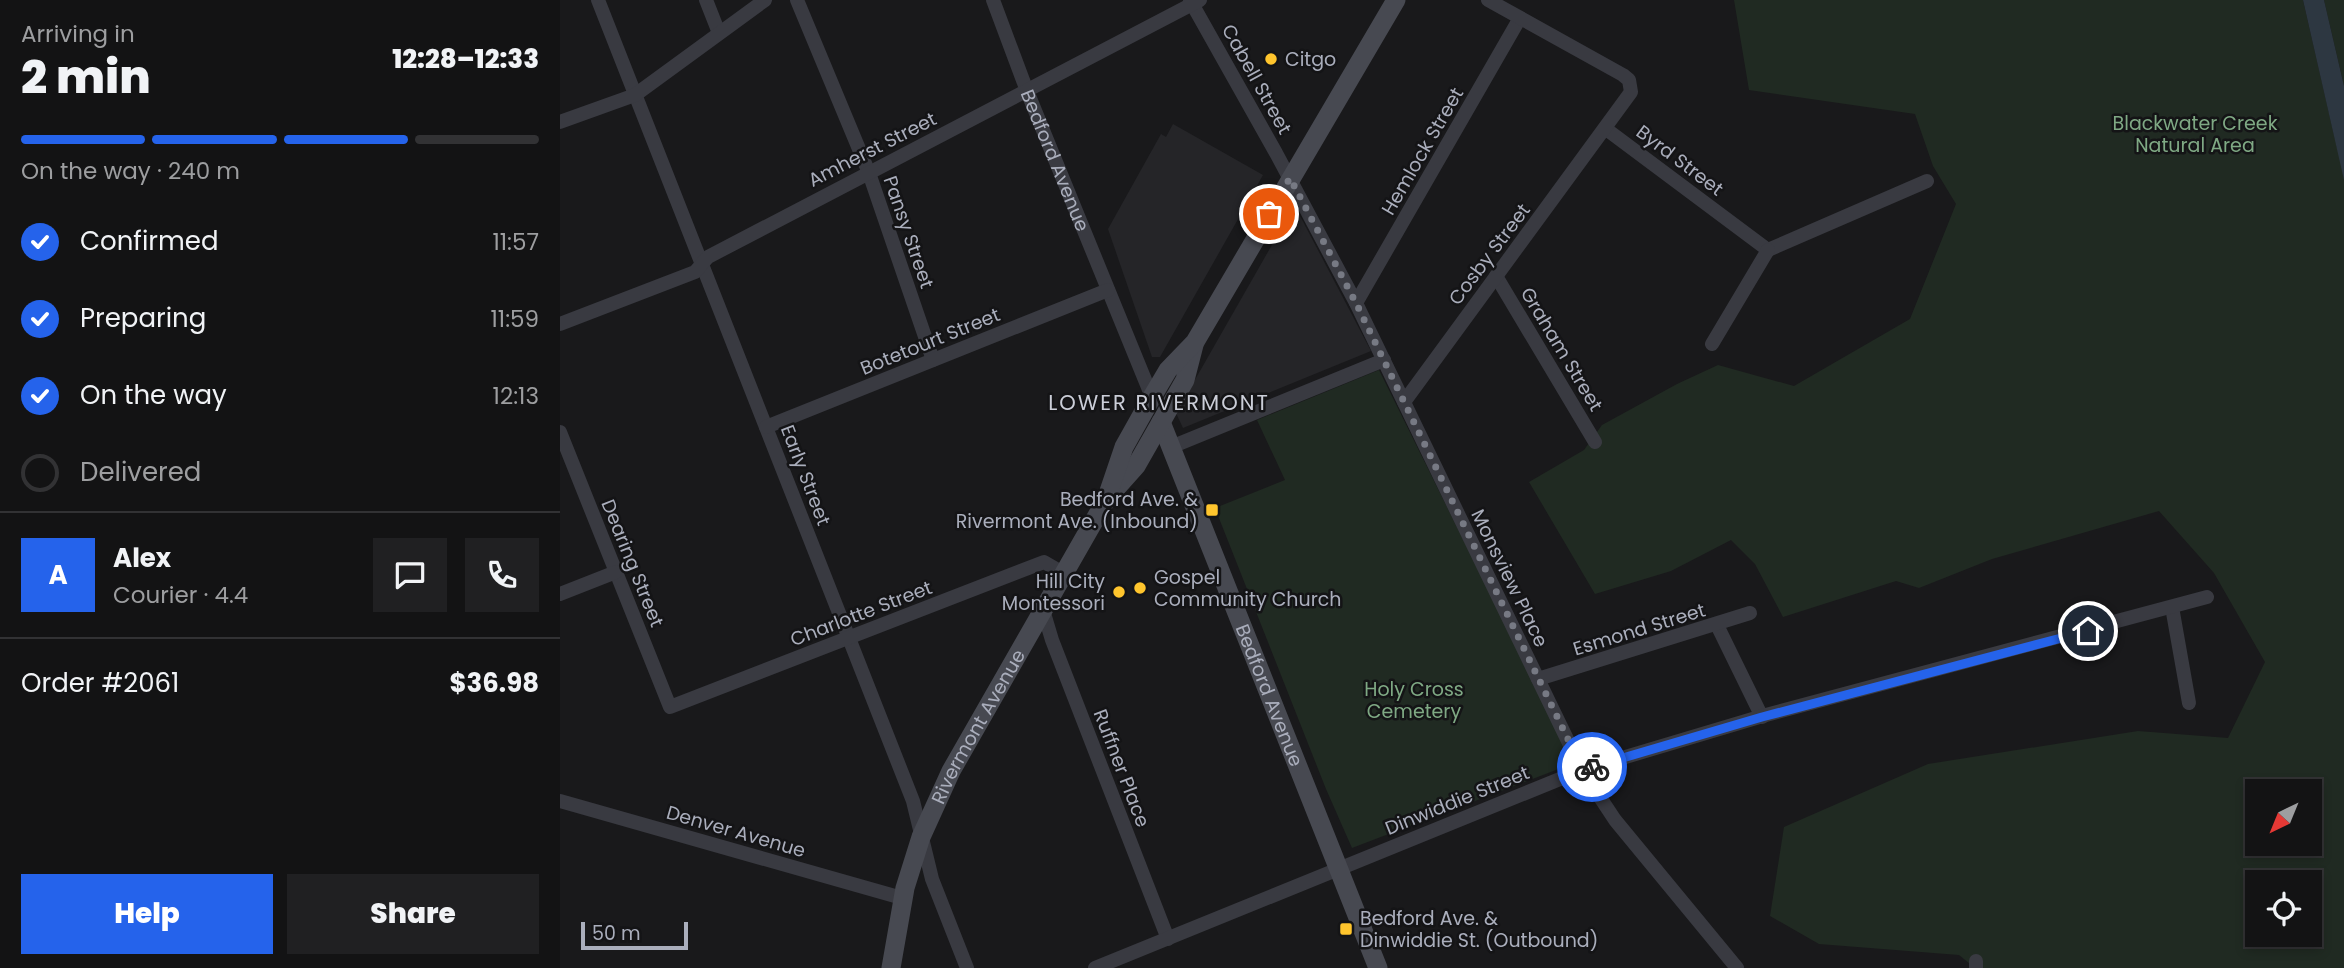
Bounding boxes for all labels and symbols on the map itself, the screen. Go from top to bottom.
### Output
street label: Cabell Street [1215,19,1298,139]
place label: Citgo [1285,46,1336,73]
marker: Citgo [1263,51,1279,67]
street label: Hemlock Street [1375,82,1470,220]
street label: Bedford Avenue [1014,85,1096,236]
street label: Amherst Street [803,105,941,193]
park label: Blackwater Creek Natural Area [2113,110,2278,159]
street label: Byrd Street [1630,119,1729,202]
street label: Pansy Street [877,172,940,292]
pin [1239,184,1299,244]
street label: Cosby Street [1442,198,1537,311]
street label: Graham Street [1514,282,1609,416]
street label: Botetourt Street [856,301,1004,382]
district label: LOWER RIVERMONT [1048,388,1270,417]
street label: Early Street [774,421,837,529]
place label: Bedford Ave. & Rivermont Ave. (Inbound) [956,486,1198,535]
street label: Dearing Street [595,495,670,631]
marker: Bedford Ave. & Rivermont Ave. (Inbound) [1204,502,1220,518]
street label: Monsview Place [1464,505,1555,652]
place label: Gospel Community Church [1154,564,1341,613]
place label: Hill City Montessori [1002,568,1105,617]
street label: Charlotte Street [786,574,936,653]
marker: Gospel Community Church [1132,580,1148,596]
marker: Hill City Montessori [1111,584,1127,600]
street label: Esmond Street [1570,597,1709,662]
pin [2058,601,2118,661]
street label: Bedford Avenue [1229,620,1310,771]
street label: Rivermont Avenue [925,644,1032,808]
park label: Holy Cross Cemetery [1364,676,1464,725]
street label: Ruffner Place [1087,705,1156,831]
courier [1557,732,1627,802]
street label: Dinwiddie Street [1381,759,1533,842]
north arrow [2245,779,2322,856]
street label: Denver Avenue [663,799,808,864]
place label: Bedford Ave. & Dinwiddie St. (Outbound) [1360,905,1598,954]
scale bar [581,919,688,951]
marker: Bedford Ave. & Dinwiddie St. (Outbound) [1338,921,1354,937]

